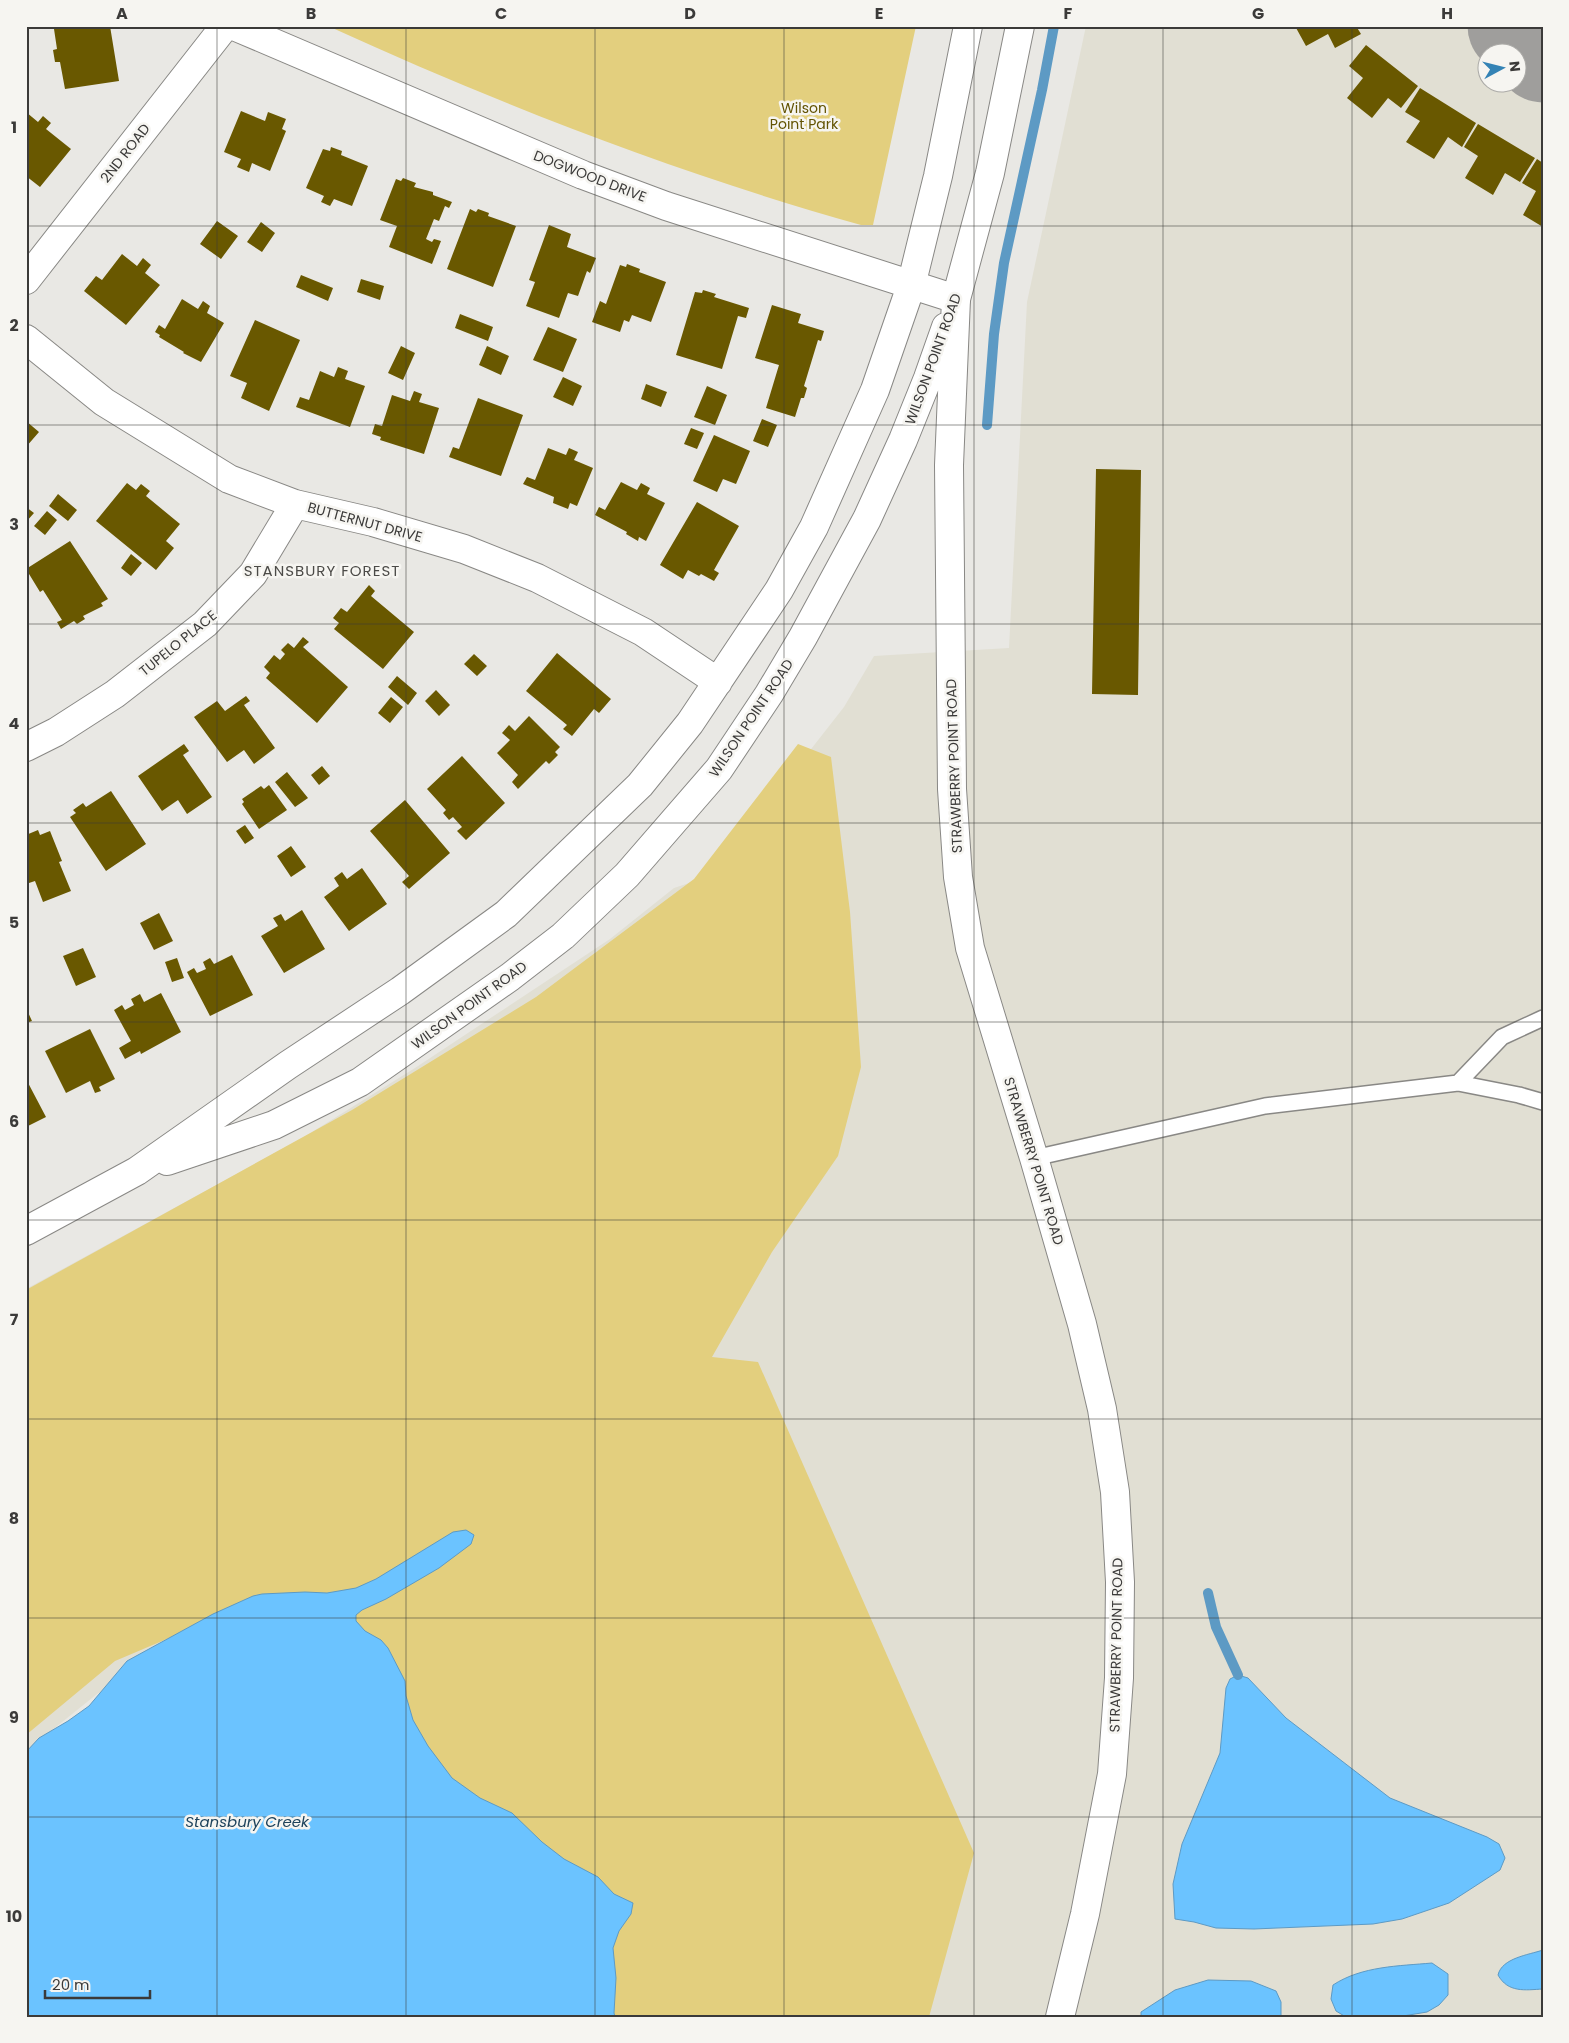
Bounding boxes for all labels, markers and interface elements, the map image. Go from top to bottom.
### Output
text: A [116,2,128,25]
text: B [306,2,316,25]
text: C [495,2,507,25]
text: D [684,2,696,25]
text: E [875,2,883,25]
text: F [1064,2,1073,25]
text: G [1252,2,1264,25]
text: H [1441,2,1453,25]
north arrow [1476,42,1526,92]
text: N [1504,60,1525,73]
park label: Wilson Point Park [770,98,839,134]
text: 1 [11,116,17,139]
street label: 2ND ROAD [95,119,155,187]
street label: DOGWOOD DRIVE [531,145,649,207]
street label: WILSON POINT ROAD [900,290,966,428]
text: 2 [9,314,19,337]
street label: BUTTERNUT DRIVE [305,497,425,547]
text: 3 [9,513,19,536]
district label: STANSBURY FOREST [244,560,400,581]
street label: TUPELO PLACE [135,605,221,681]
street label: WILSON POINT ROAD [704,655,798,781]
street label: STRAWBERRY POINT ROAD [941,678,967,854]
text: 4 [9,712,20,735]
text: 5 [9,911,19,934]
street label: WILSON POINT ROAD [407,956,531,1054]
street label: STRAWBERRY POINT ROAD [999,1075,1069,1248]
text: 6 [9,1110,19,1133]
text: 7 [10,1308,19,1331]
text: 8 [9,1507,19,1530]
street label: STRAWBERRY POINT ROAD [1104,1557,1128,1732]
text: 9 [9,1706,19,1729]
water label: Stansbury Creek [185,1811,310,1832]
text: 10 [6,1905,22,1928]
scale bar [45,1968,150,2000]
text: 20 m [52,1974,90,1995]

